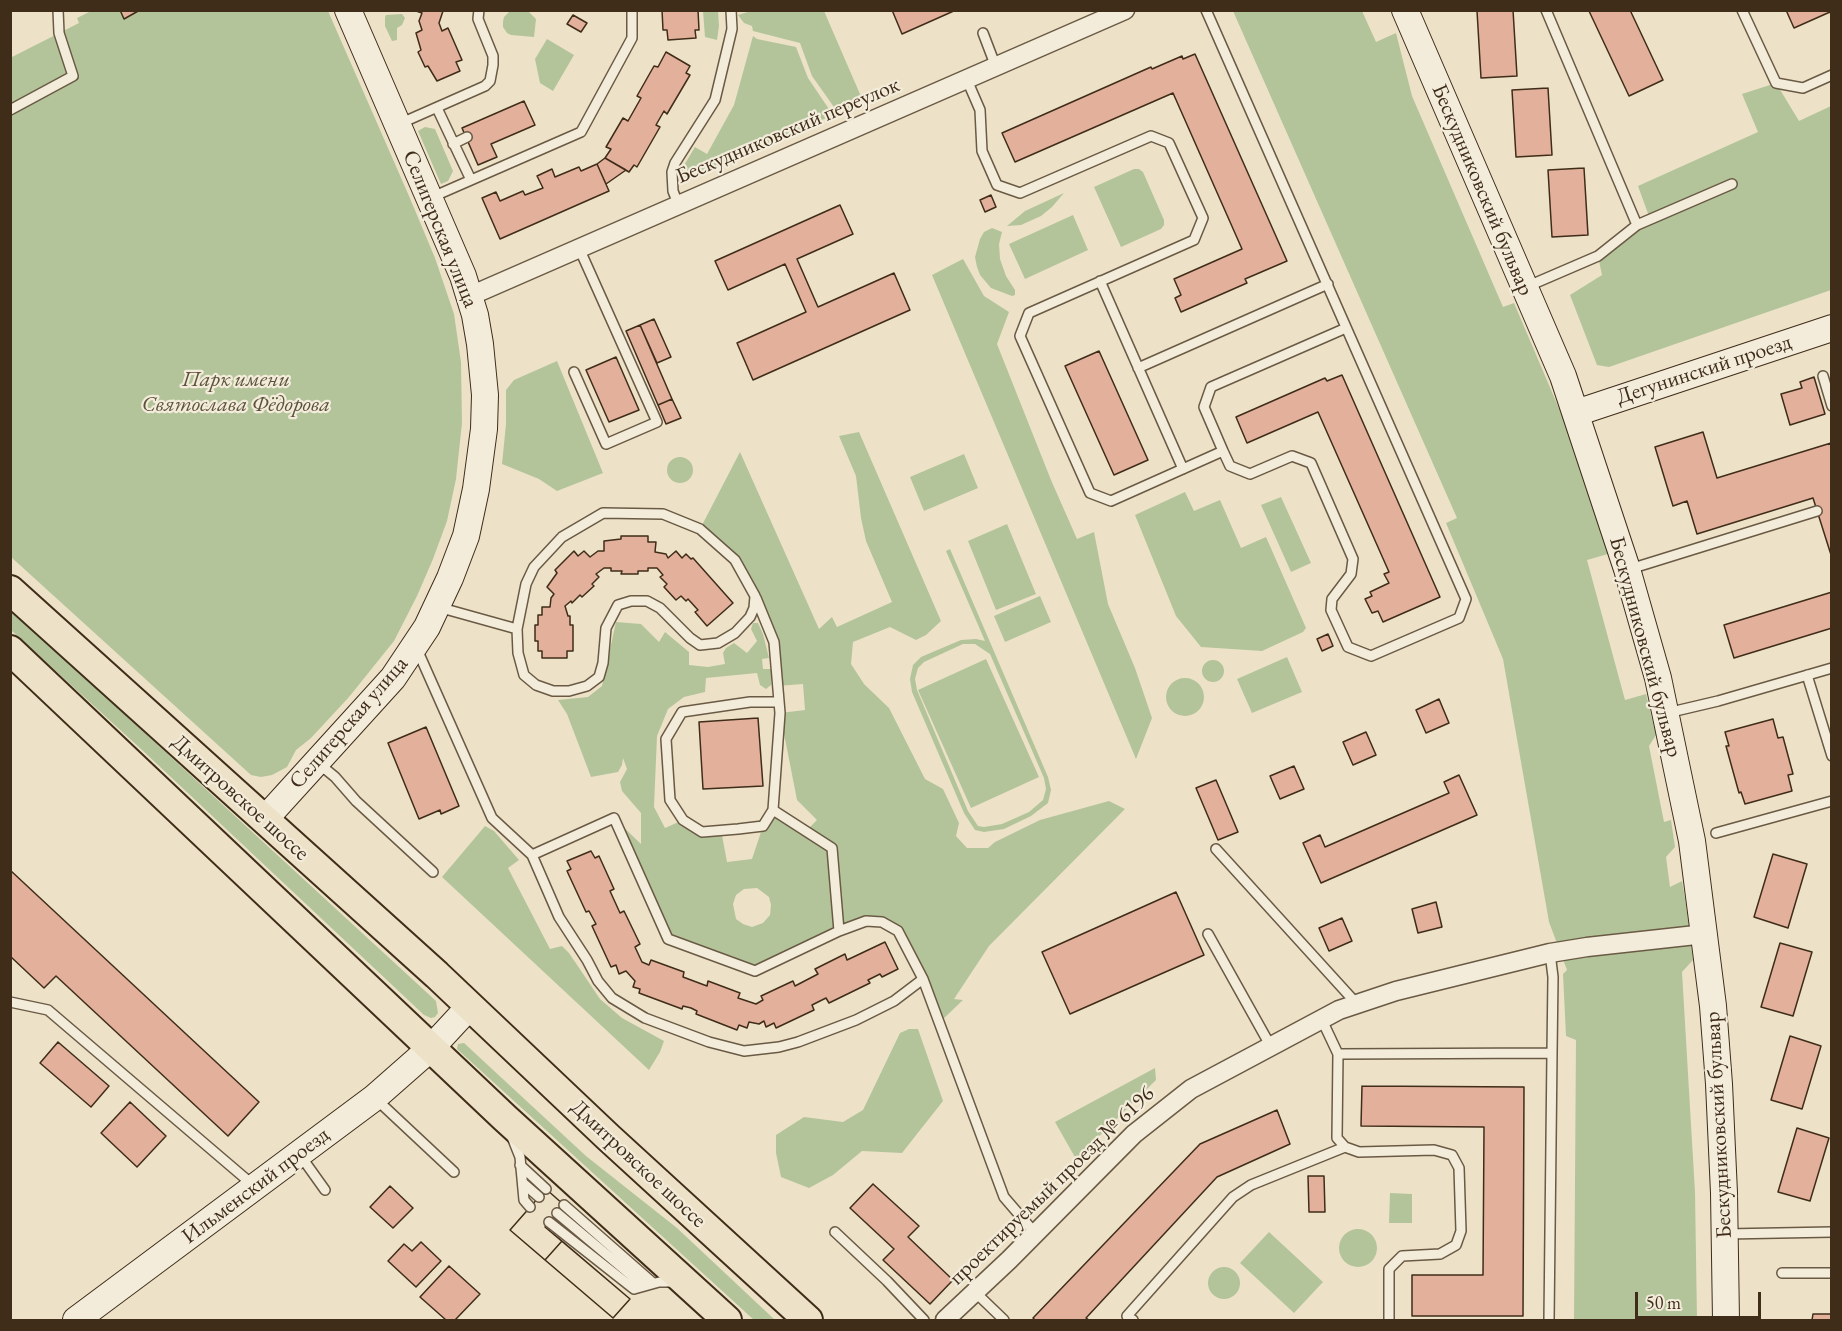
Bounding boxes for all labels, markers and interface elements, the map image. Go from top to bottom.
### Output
street label: Бескудниковский переулок [672,72,904,190]
street label: Бескудниковский бульвар [1425,80,1539,300]
street label: Селигерская улица [396,146,484,312]
street label: Дегунинский проезд [1613,329,1795,411]
park label: Парк имени Святослава Фёдорова [142,367,330,418]
street label: Бескудниковский бульвар [1603,534,1687,760]
street label: Селигерская улица [284,651,414,795]
street label: Дмитровское шоссе [166,729,314,867]
street label: Бескудниковский бульвар [1700,1011,1738,1239]
street label: проектируемый проезд № 6196 [944,1081,1160,1291]
street label: Дмитровское шоссе [565,1094,711,1234]
street label: Ильменский проезд [177,1122,335,1250]
scale bar [1638,1280,1764,1318]
text: 50 m [1646,1291,1681,1314]

